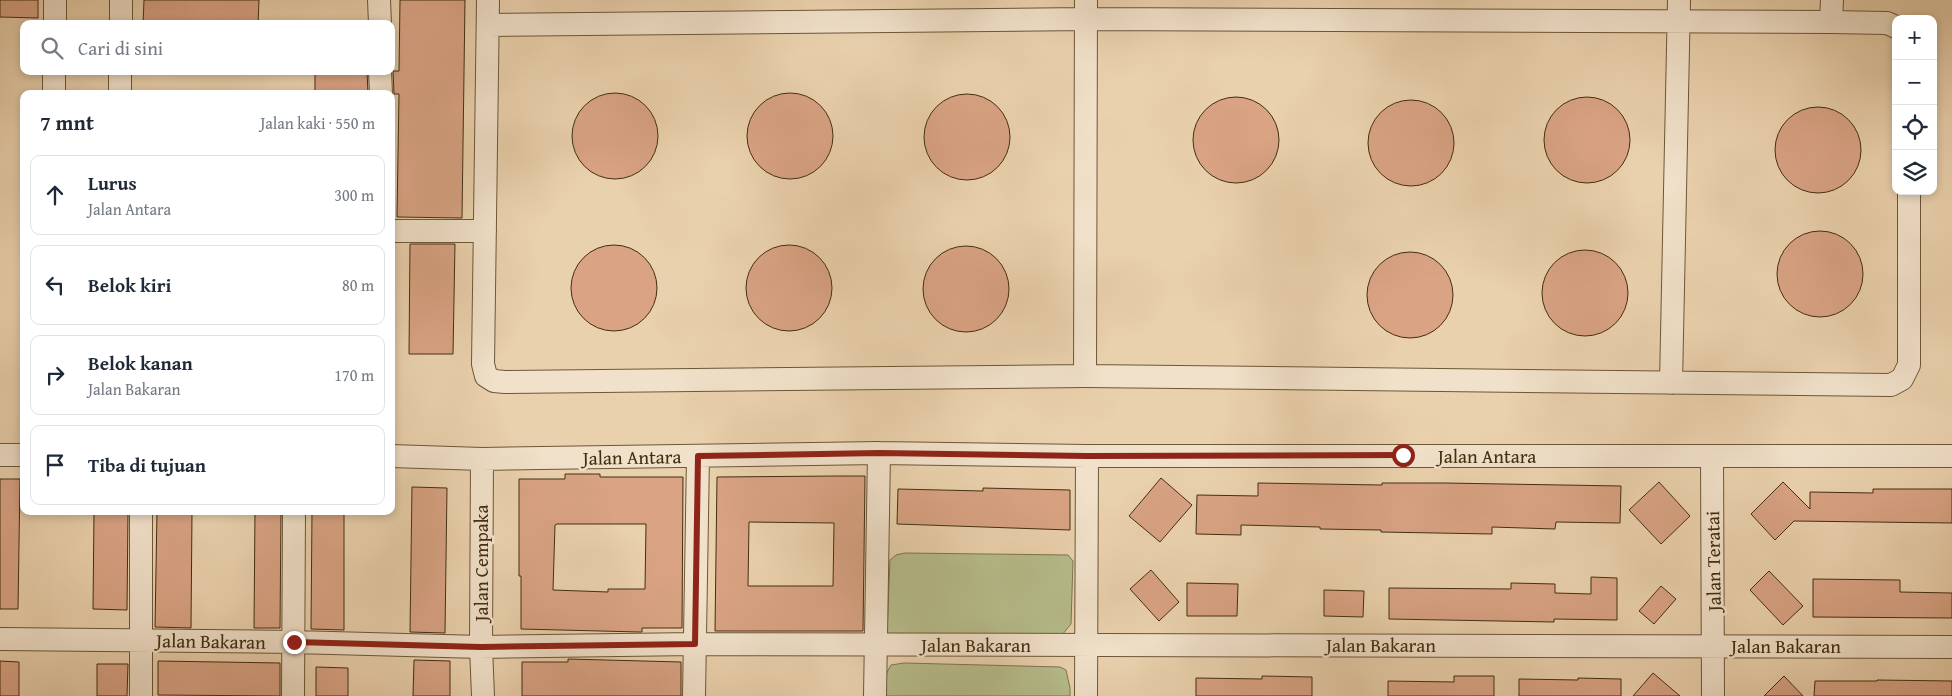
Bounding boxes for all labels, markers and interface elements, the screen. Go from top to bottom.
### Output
map controls [1892,15,1937,195]
button: + [1892,15,1937,60]
search box [20,20,395,75]
icon: search [38,34,66,62]
text: Cari di sini [78,34,163,62]
button: − [1892,60,1937,105]
button: locate [1892,105,1937,150]
text: 7 mnt [40,107,94,138]
text: Jalan kaki · 550 m [260,111,375,135]
button: layers [1892,150,1937,195]
text: Lurus [88,169,137,197]
icon: ahead [41,181,69,209]
text: 300 m [334,183,374,207]
text: Jalan Antara [88,197,171,221]
icon: left [41,271,69,299]
text: Belok kiri [88,271,171,299]
text: 80 m [342,273,374,297]
text: Belok kanan [88,349,193,377]
icon: right [41,361,69,389]
text: 170 m [334,363,374,387]
text: Jalan Bakaran [88,377,180,401]
street label: Jalan Antara [580,442,682,472]
street label: Jalan Antara [1436,442,1536,470]
route start [1392,444,1415,467]
icon: arrive [41,451,69,479]
text: Tiba di tujuan [88,451,206,479]
street label: Jalan Cempaka [467,505,495,623]
street label: Jalan Teratai [1698,510,1728,614]
street label: Jalan Bakaran [154,626,266,656]
route end [283,631,306,654]
street label: Jalan Bakaran [919,631,1031,659]
street label: Jalan Bakaran [1324,631,1436,659]
street label: Jalan Bakaran [1729,632,1841,660]

